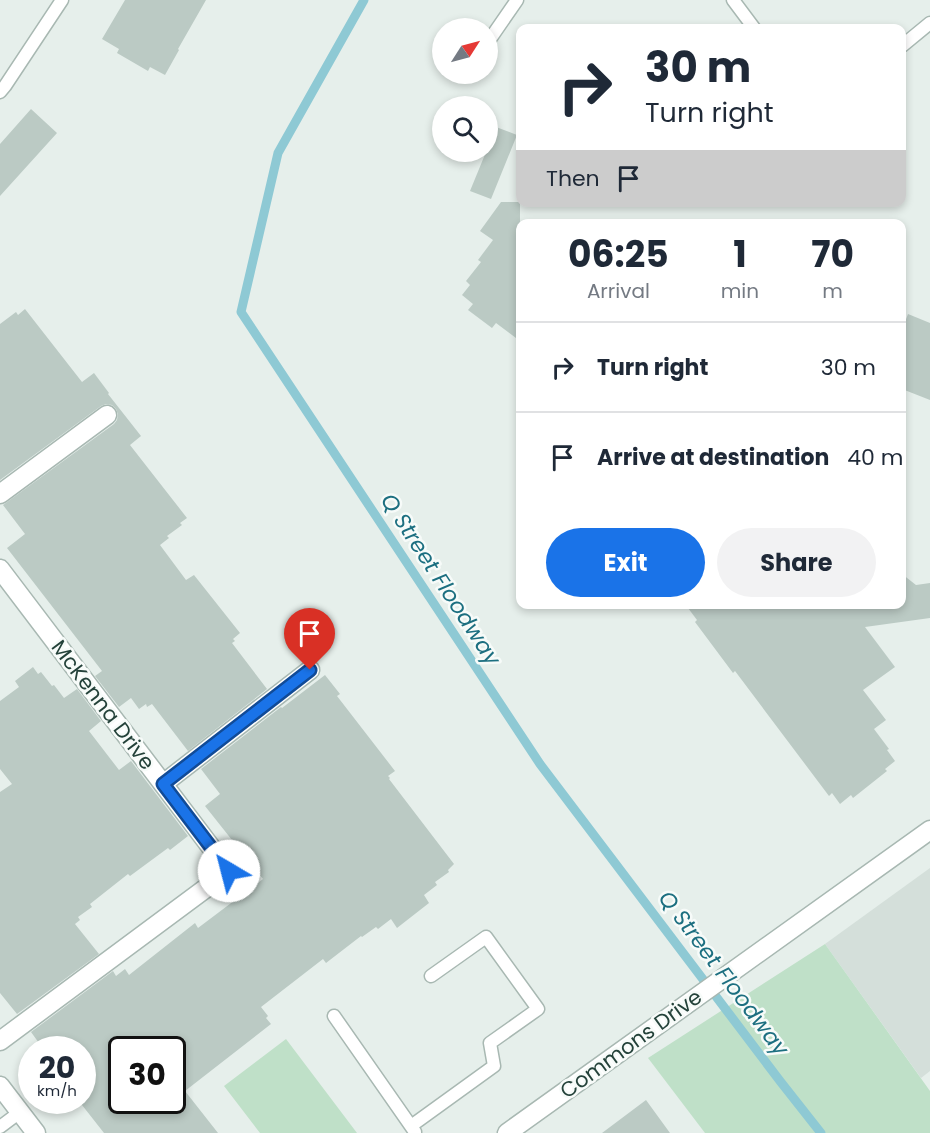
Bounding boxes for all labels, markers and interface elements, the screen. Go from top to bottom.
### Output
north arrow [432,18,498,84]
map controls [432,18,498,162]
text: 30 m [645,38,751,97]
icon: right [546,48,624,126]
text: Turn right [645,94,774,131]
button: search [432,96,498,162]
icon: arrive [612,162,645,195]
text: Then [546,163,600,194]
text: 06:25 [568,229,669,280]
text: 1 [733,229,747,280]
text: 70 [811,229,854,280]
text: Arrival [587,277,650,305]
text: min [721,277,759,305]
text: m [822,277,843,305]
icon: right [546,351,579,384]
text: Turn right [597,352,708,383]
text: 30 m [821,352,876,383]
icon: arrive [546,441,579,474]
text: Arrive at destination [597,442,829,473]
text: 40 m [847,442,903,473]
water label: Q Street Floodway [373,487,509,673]
button: Exit [546,528,705,597]
button: Share [717,528,876,597]
pin [284,608,335,670]
icon: arrive [293,617,326,650]
street label: McKenna Drive [45,634,162,776]
position arrow [197,839,261,903]
water label: Q Street Floodway [651,884,797,1064]
street label: Commons Drive [554,982,708,1105]
speed limit sign: 30 [108,1036,186,1114]
text: 20 [39,1046,75,1089]
text: km/h [37,1080,77,1101]

